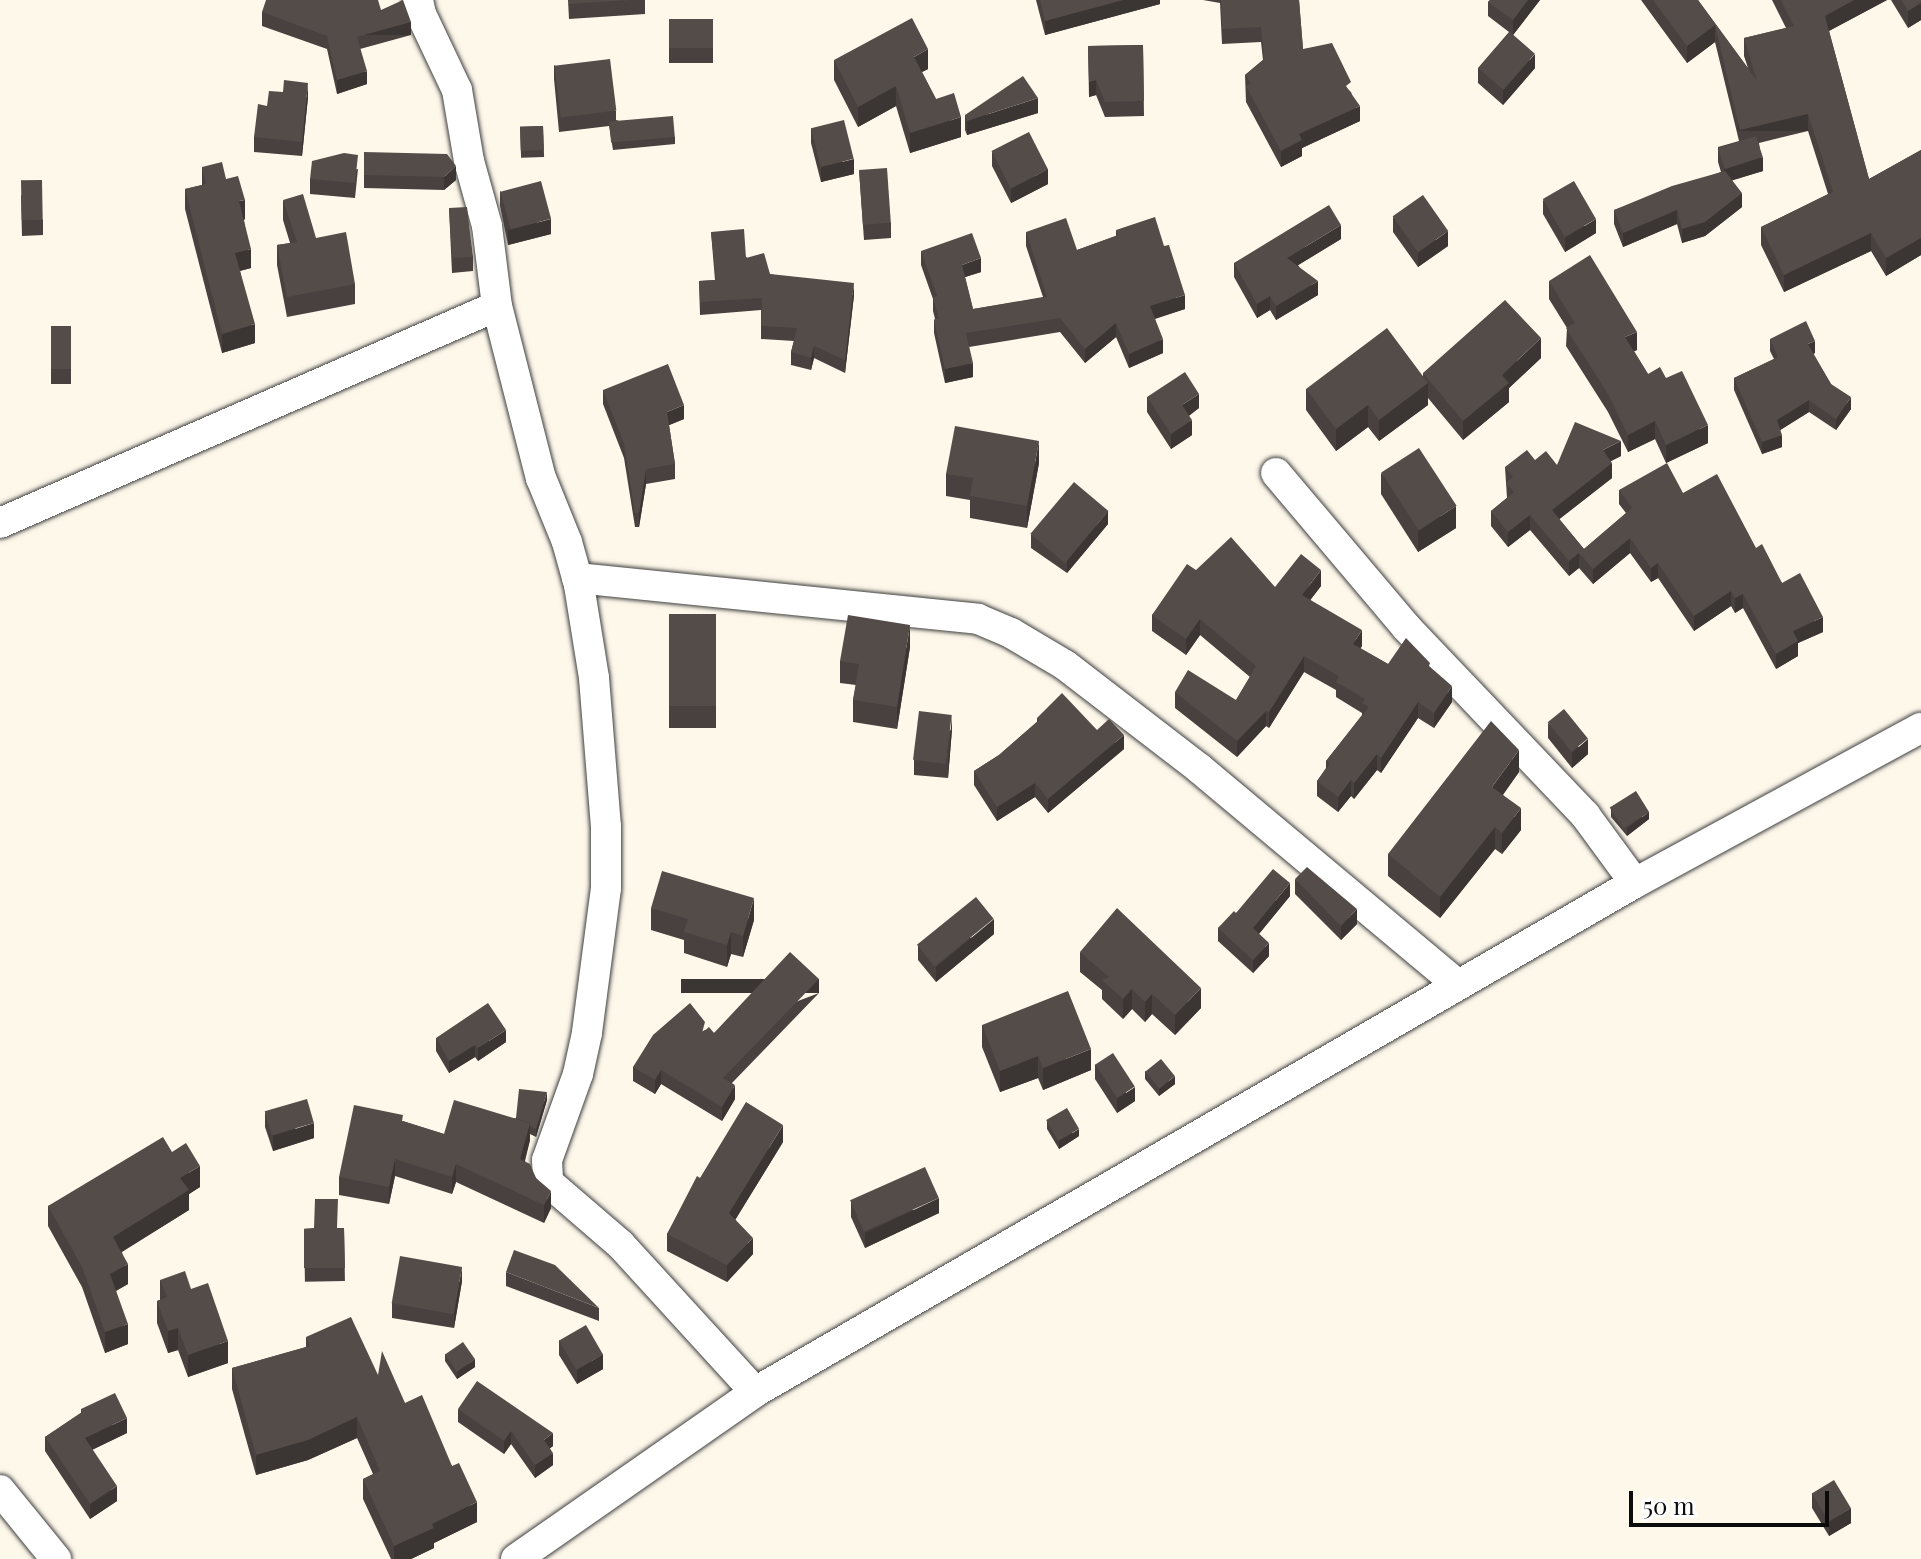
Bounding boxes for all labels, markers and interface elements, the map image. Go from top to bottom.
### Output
scale bar [1633,1475,1833,1525]
text: 50 m [1643,1489,1695,1521]

